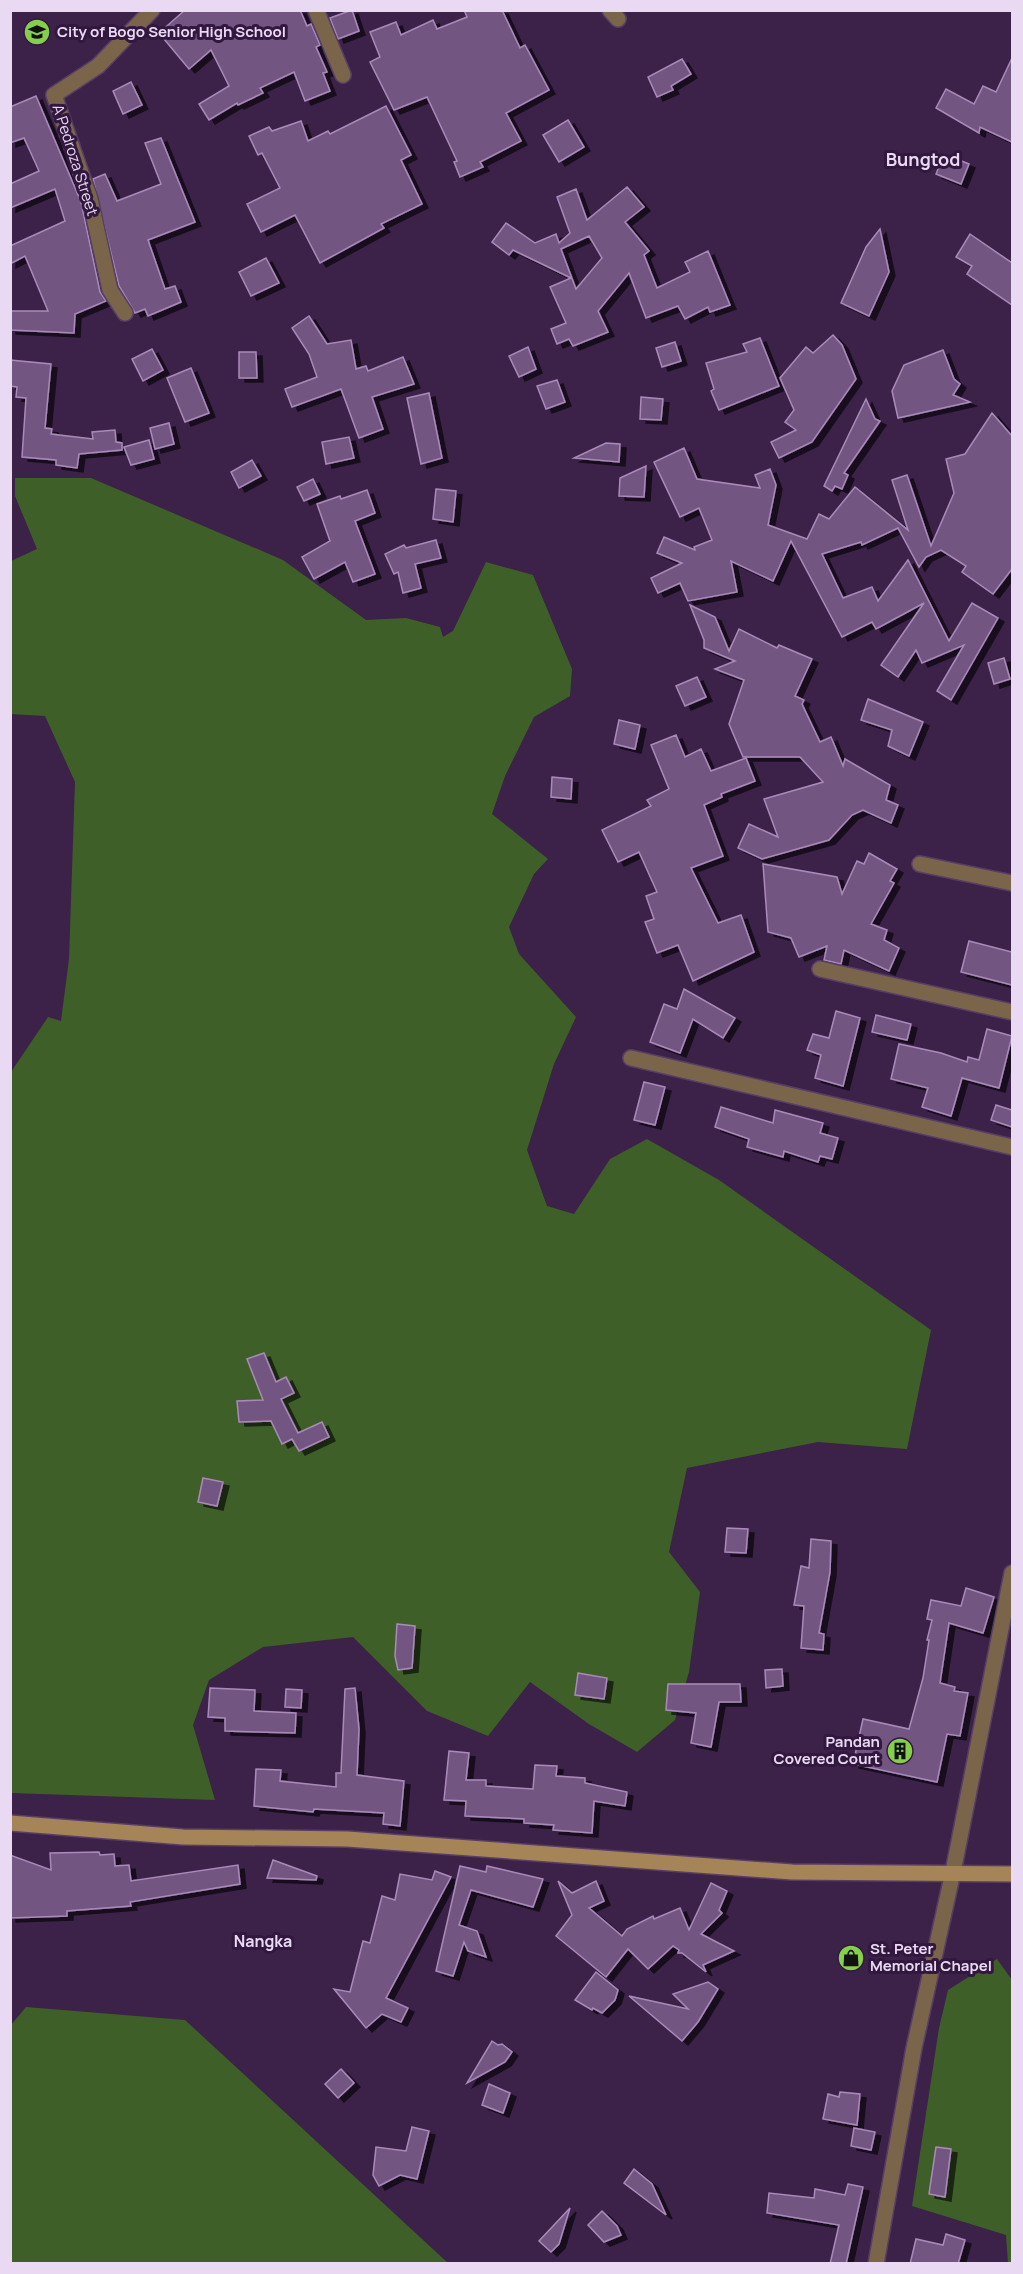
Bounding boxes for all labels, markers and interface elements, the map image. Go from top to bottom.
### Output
school or university icon: City of Bogo Senior High School [22,17,52,47]
place label: City of Bogo Senior High School [57,21,286,42]
street label: A Pedroza Street [48,101,103,218]
district label: Bungtod [886,147,960,171]
place label: Pandan Covered Court [774,1731,880,1769]
building icon: Pandan Covered Court [885,1736,915,1766]
district label: Nangka [234,1930,292,1952]
place label: St. Peter Memorial Chapel [870,1938,992,1976]
shop icon: St. Peter Memorial Chapel [836,1943,866,1973]

